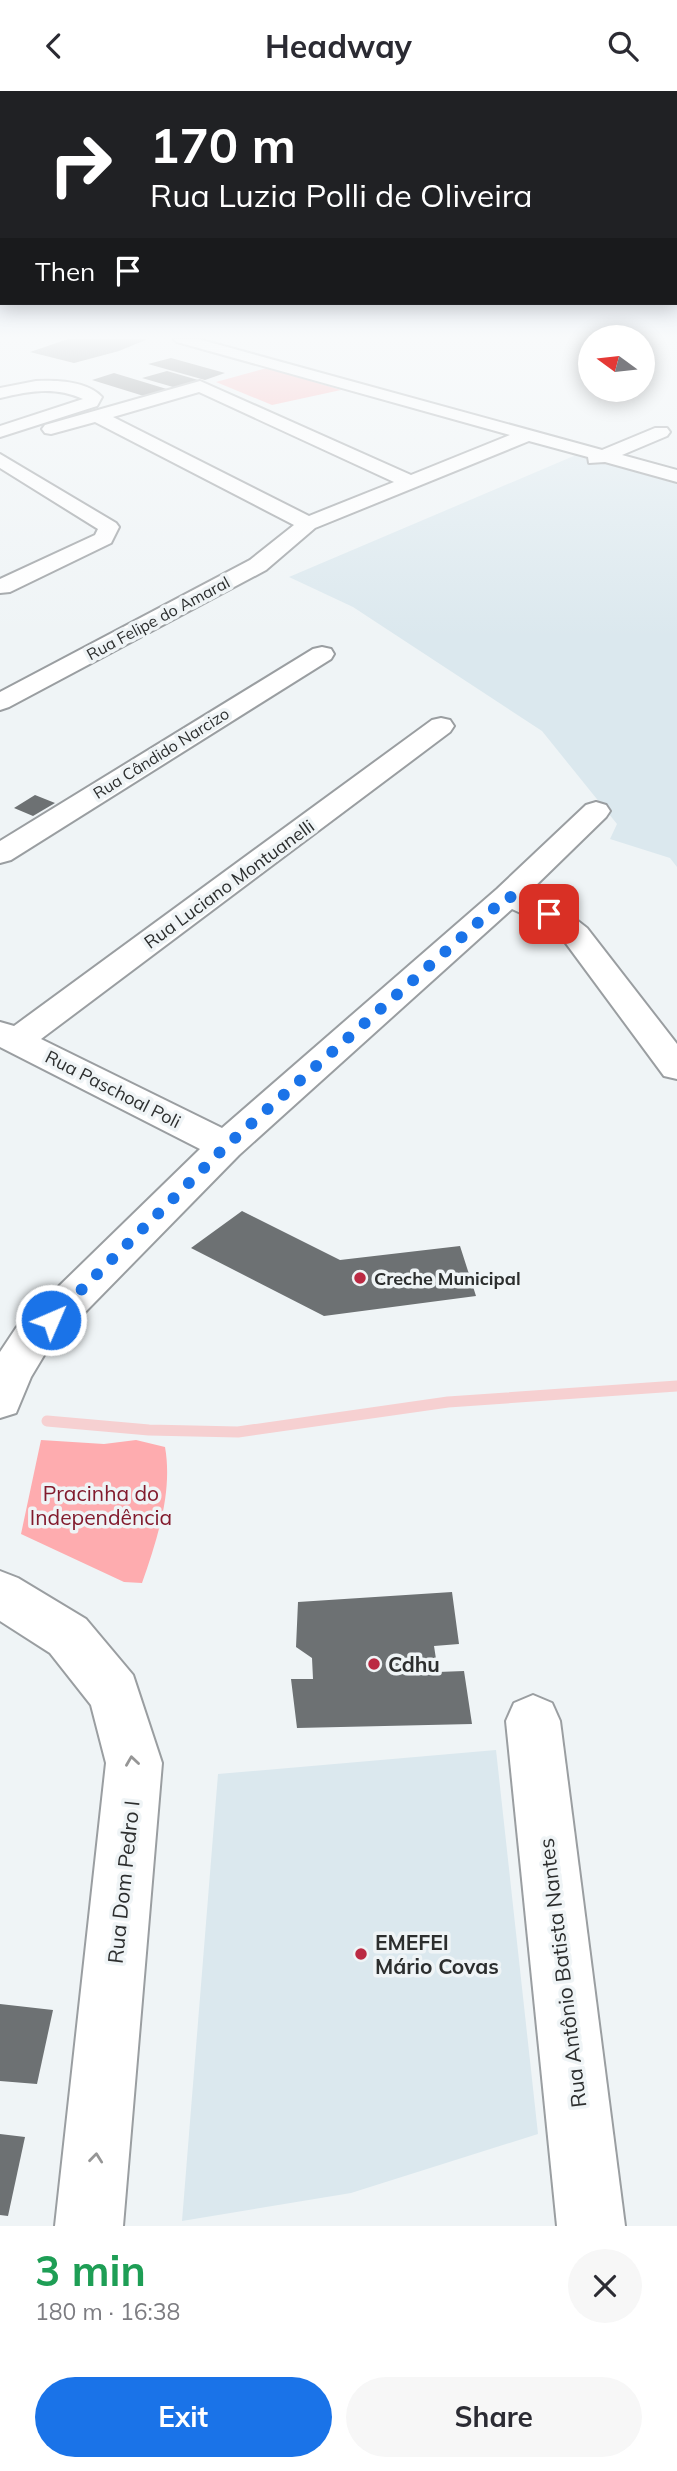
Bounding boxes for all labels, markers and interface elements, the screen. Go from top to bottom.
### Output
text: Headway [265,26,412,66]
icon: back [35,27,73,65]
icon: search [604,27,642,65]
text: 170 m [150,114,296,175]
icon: right [35,119,126,210]
text: Rua Luzia Polli de Oliveira [150,175,532,215]
icon: arrive [109,252,147,290]
text: Then [35,255,95,288]
north arrow [578,325,654,403]
map controls [578,325,655,402]
street label: Rua Felipe do Amaral [83,572,233,664]
street label: Rua Cândido Narcizo [89,703,233,803]
street label: Rua Luciano Montuanelli [139,814,319,954]
pin [519,884,579,944]
icon: arrive [530,895,568,933]
street label: Rua Paschoal Poli [41,1045,185,1133]
place label: Creche Municipal [374,1267,521,1290]
marker: Creche Municipal [352,1270,368,1286]
position arrow [14,1283,88,1357]
park label: Pracinha do Independência [30,1480,172,1530]
place label: Cdhu [388,1651,440,1677]
marker: Cdhu [366,1656,382,1672]
one-way arrow [124,1755,139,1767]
street label: Rua Dom Pedro I [102,1799,144,1965]
street label: Rua Antônio Batista Nantes [533,1837,591,2109]
place label: EMEFEI Mário Covas [375,1929,499,1979]
marker: EMEFEI Mário Covas [353,1946,369,1962]
one-way arrow [88,2152,103,2163]
text: 3 min [35,2244,146,2297]
button: close [568,2249,642,2323]
text: 180 m · 16:38 [35,2297,180,2326]
button: Exit [35,2377,332,2457]
button: Share [346,2377,642,2457]

